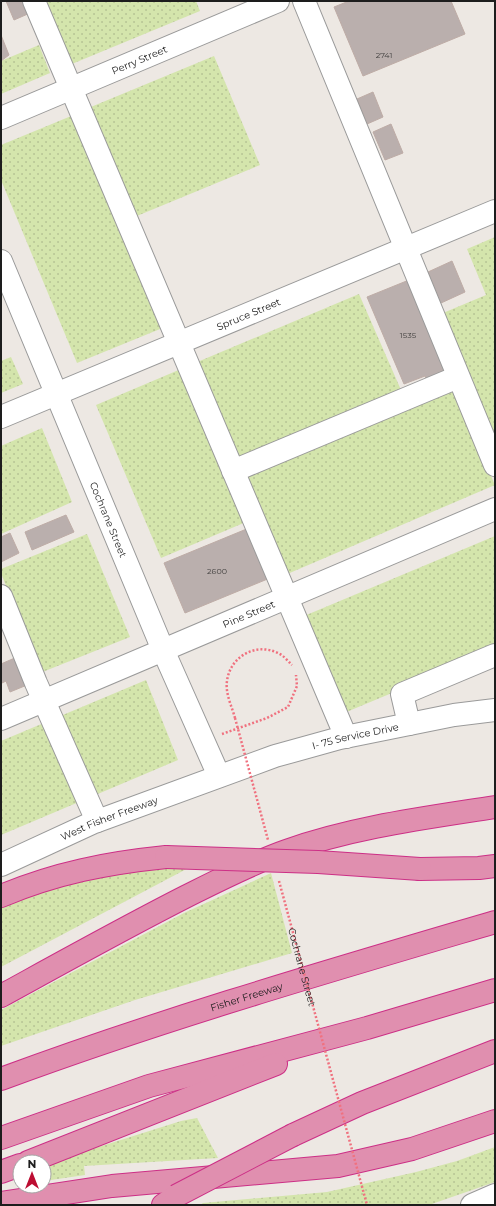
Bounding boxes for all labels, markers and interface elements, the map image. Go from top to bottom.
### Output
street label: Perry Street [109,42,169,77]
house number: 2741 [376,50,392,60]
street label: Spruce Street [214,295,282,333]
house number: 1535 [400,330,417,340]
street label: Cochrane Street [87,480,130,559]
house number: 2600 [207,566,227,576]
street label: Pine Street [220,597,277,631]
street label: I- 75 Service Drive [311,720,400,752]
street label: West Fisher Freeway [58,793,160,843]
street label: Cochrane Street [285,926,319,1008]
street label: Fisher Freeway [209,979,285,1014]
north arrow [12,1154,52,1194]
text: N [28,1157,36,1171]

